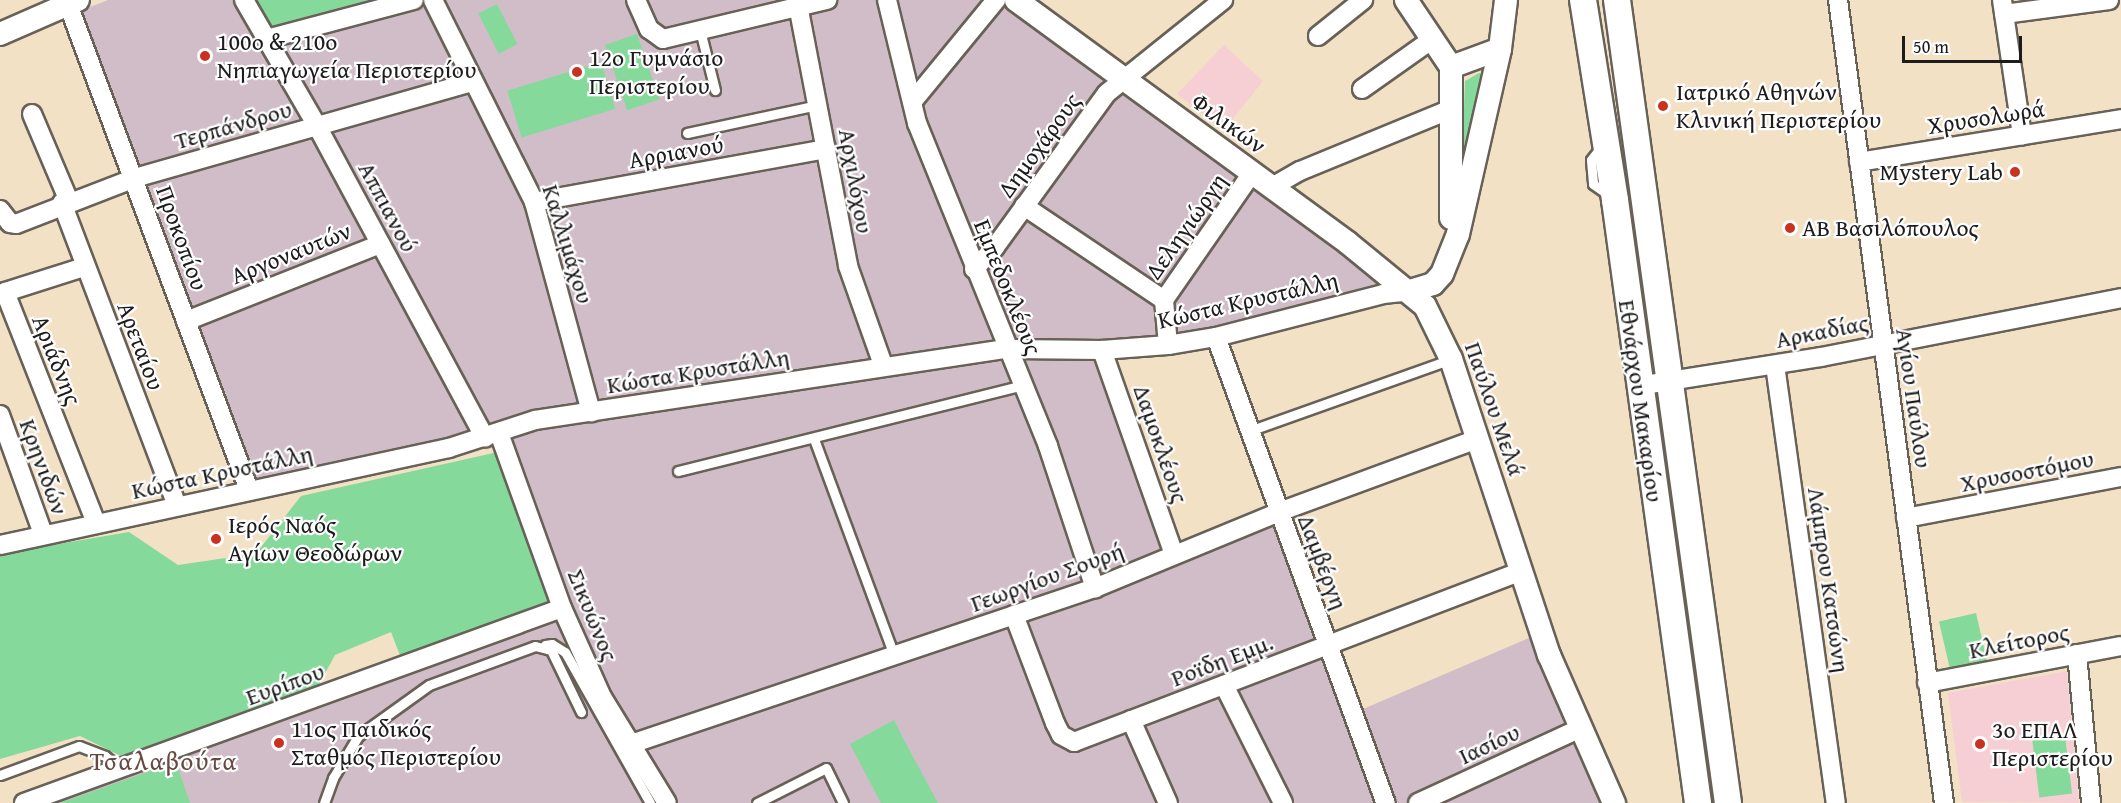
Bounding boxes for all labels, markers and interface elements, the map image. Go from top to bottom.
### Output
scale bar [1905,24,2025,62]
place label: 100ο & 210ο Νηπιαγωγεία Περιστερίου [217,28,476,84]
text: 50 m [1913,33,1949,60]
place label: 12ο Γυμνάσιο Περιστερίου [589,44,723,100]
marker: 100ο & 210ο Νηπιαγωγεία Περιστερίου [198,49,212,63]
marker: 12ο Γυμνάσιο Περιστερίου [570,65,584,79]
place label: Ιατρικό Αθηνών Κλινική Περιστερίου [1676,78,1881,134]
street label: Φιλικών [1186,86,1272,160]
street label: Δημοχάρους [992,87,1086,203]
street label: Χρυσολωρά [1925,94,2047,140]
street label: Τερπάνδρου [171,95,295,155]
marker: Ιατρικό Αθηνών Κλινική Περιστερίου [1654,97,1672,115]
street label: Αρχιλόχου [833,126,879,236]
street label: Αρριανού [626,130,726,174]
street label: Αππιανού [352,157,424,257]
place label: Mystery Lab [1880,158,2003,186]
marker: Mystery Lab [2008,165,2022,179]
street label: Δεληγιώργη [1139,168,1233,284]
street label: Καλλιμάχου [536,181,600,307]
street label: Προκοπίου [150,182,214,294]
place label: ΑΒ Βασιλόπουλος [1802,214,1979,242]
street label: Εμπεδοκλέους [968,215,1048,359]
street label: Αργοναυτών [227,216,355,290]
marker: ΑΒ Βασιλόπουλος [1783,221,1797,235]
street label: Κώστα Κρυστάλλη [1155,265,1341,335]
street label: Αρεταίου [111,298,171,394]
street label: Εθνάρχου Μακαρίου [1613,298,1669,504]
street label: Αρκαδίας [1773,308,1871,354]
street label: Αριάδνης [26,311,88,409]
street label: Αγίου Παύλου [1890,326,1938,470]
street label: Παύλου Μελά [1459,338,1531,480]
street label: Κώστα Κρυστάλλη [605,342,791,400]
street label: Δαμοκλέους [1127,381,1195,507]
street label: Κρηνιδών [13,415,75,519]
street label: Κώστα Κρυστάλλη [129,439,315,505]
street label: Χρυσοστόμου [1958,444,2096,498]
street label: Λάμπρου Κατσώνη [1802,486,1856,674]
place label: Ιερός Ναός Αγίων Θεοδώρων [228,511,402,567]
street label: Δαμβέργη [1292,511,1354,613]
marker: Ιερός Ναός Αγίων Θεοδώρων [209,532,223,546]
street label: Γεωργίου Σουρή [967,536,1127,618]
street label: Σικυώνος [562,565,624,665]
street label: Κλείτορος [1966,617,2072,665]
street label: Ροϊδη Εμμ. [1167,627,1277,693]
street label: Ευρίπου [242,657,328,711]
place label: 11ος Παιδικός Σταθμός Περιστερίου [291,715,501,771]
place label: 3ο ΕΠΑΛ Περιστερίου [1992,716,2113,772]
street label: Ιασίου [1454,717,1524,771]
marker: 11ος Παιδικός Σταθμός Περιστερίου [272,736,286,750]
marker: 3ο ΕΠΑΛ Περιστερίου [1973,737,1987,751]
district label: Τσαλαβούτα [90,745,238,777]

